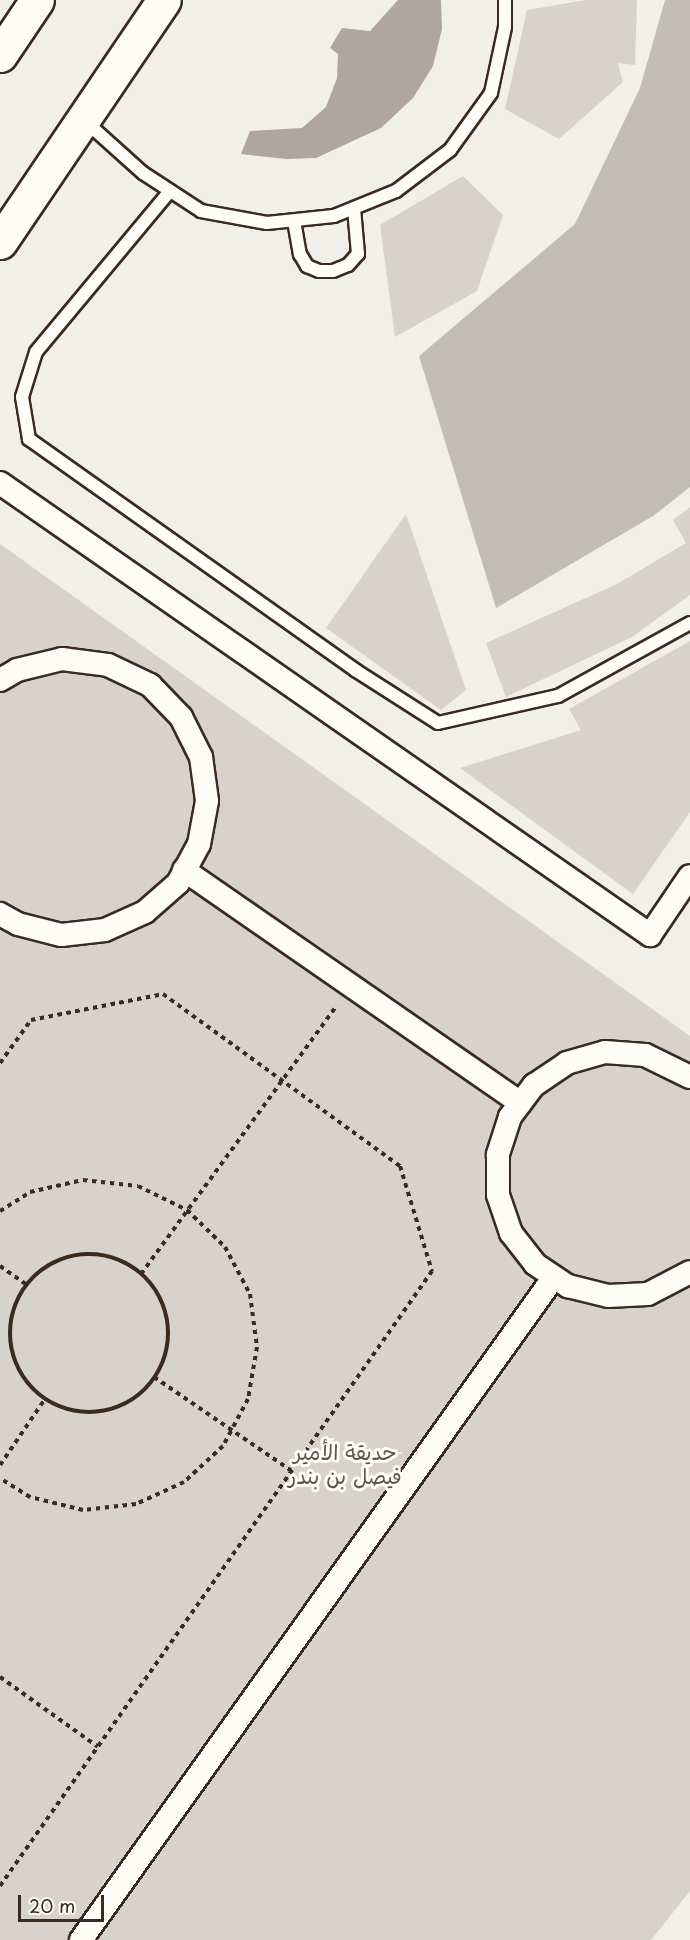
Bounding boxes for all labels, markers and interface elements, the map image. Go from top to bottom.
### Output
park label: حديقة الأمير فيصل بن بندر [288,1438,402,1488]
scale bar [21,1883,106,1921]
text: 20 m [29,1892,75,1919]

